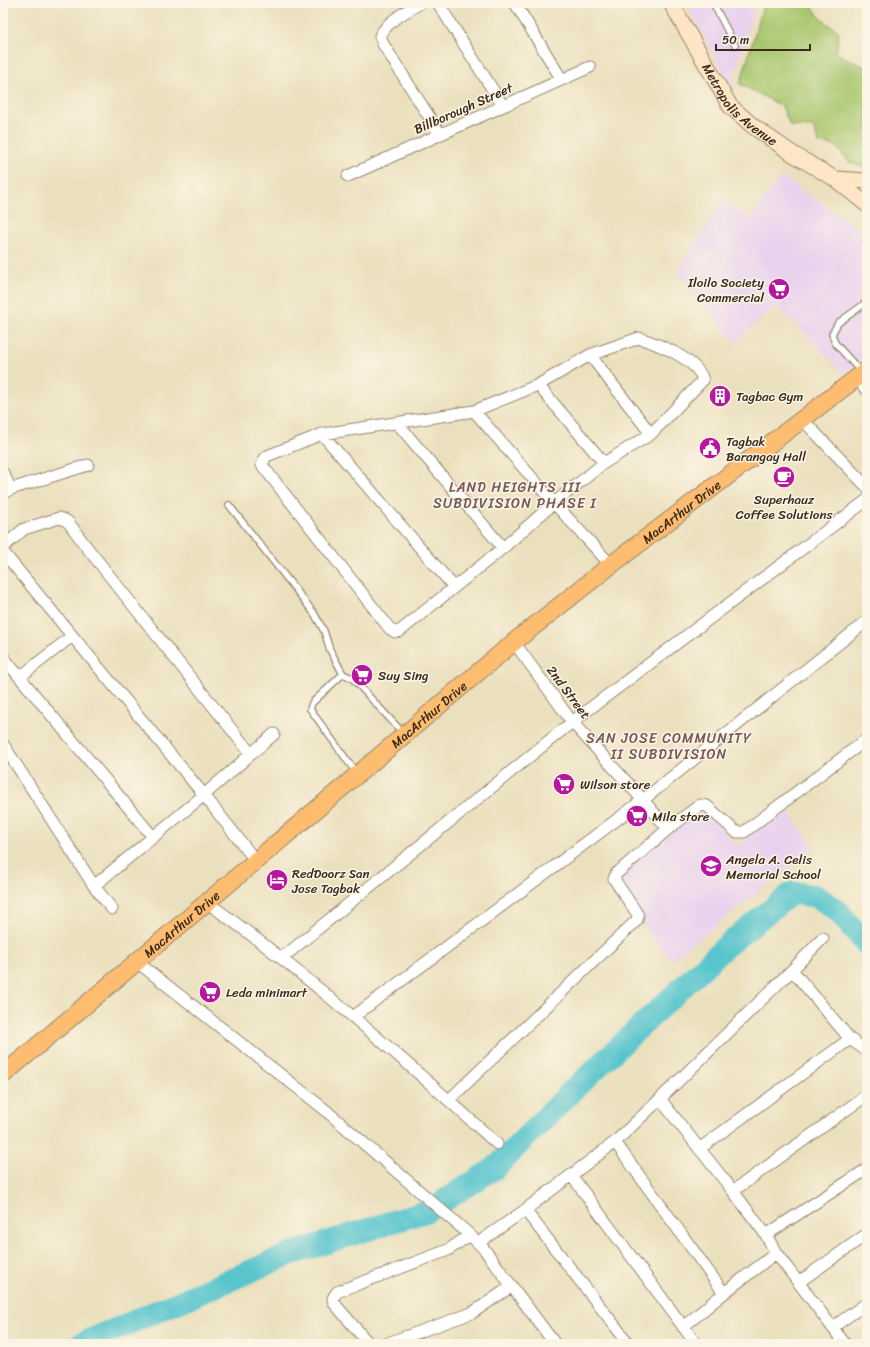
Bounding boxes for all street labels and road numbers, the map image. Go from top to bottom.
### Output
street label: Metropolis Avenue [696,59,783,152]
street label: Billborough Street [410,76,517,141]
street label: MacArthur Drive [637,474,726,550]
street label: 2nd Street [541,660,597,724]
street label: MacArthur Drive [385,675,473,754]
street label: MacArthur Drive [138,885,226,964]

